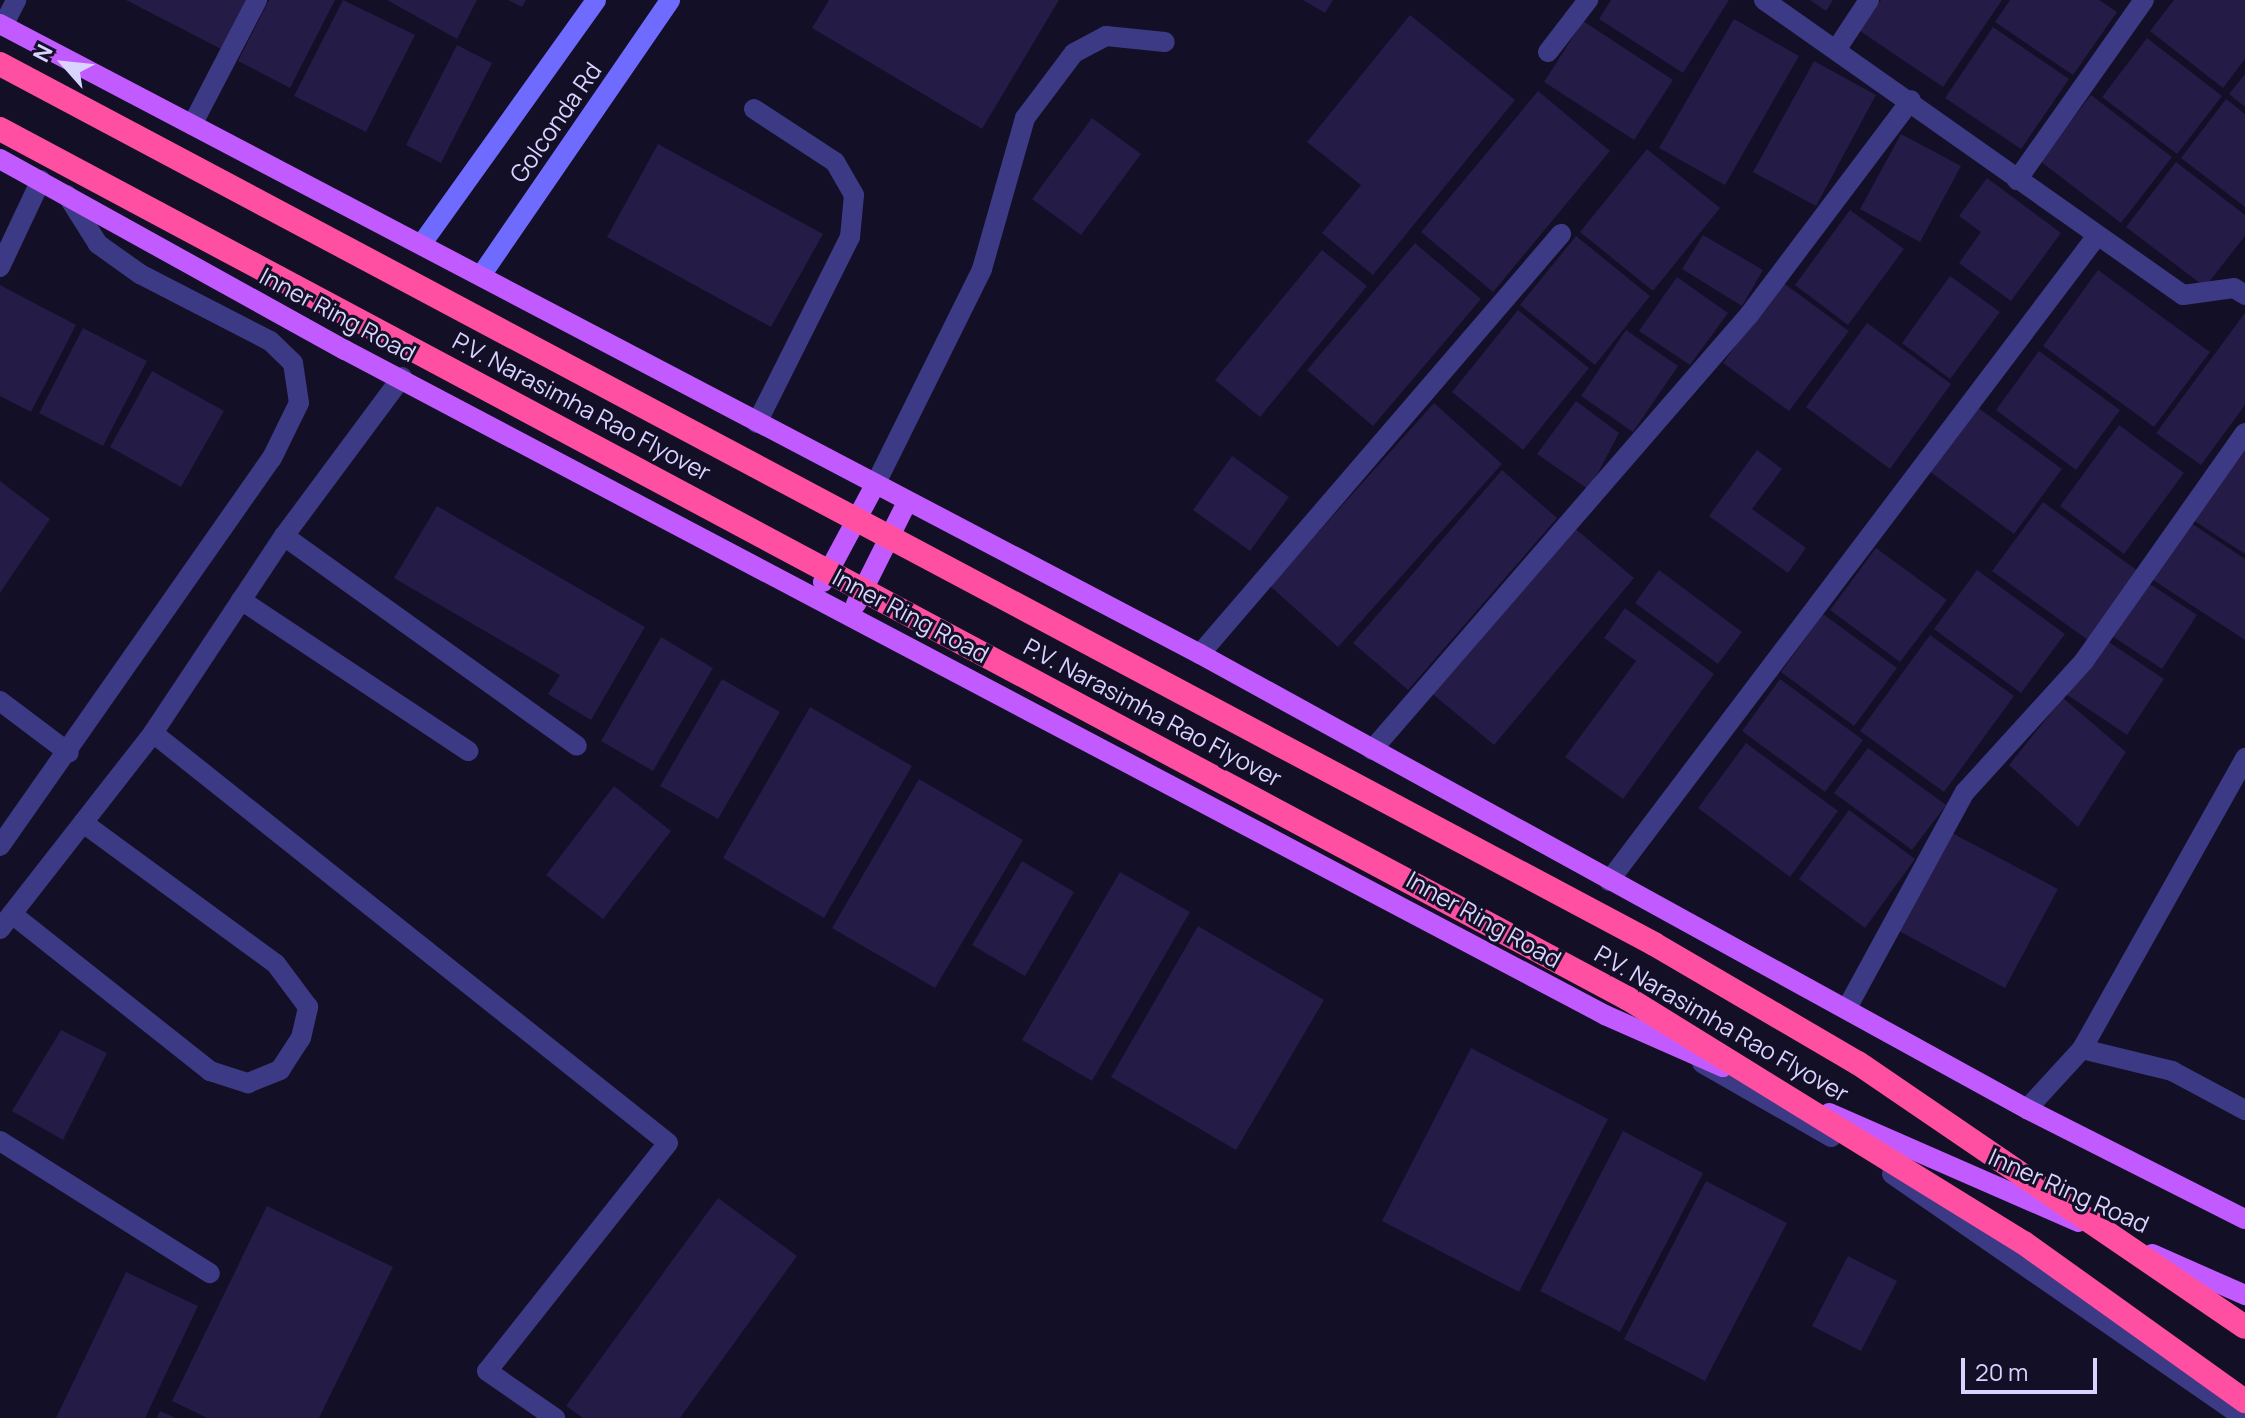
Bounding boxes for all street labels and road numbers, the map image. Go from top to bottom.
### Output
street label: Golconda Rd [503,57,607,187]
street label: Inner Ring Road [255,261,421,367]
street label: P.V. Narasimha Rao Flyover [448,326,716,486]
street label: Inner Ring Road [828,562,994,668]
street label: P.V. Narasimha Rao Flyover [1019,632,1287,792]
street label: Inner Ring Road [1402,865,1566,973]
street label: P.V. Narasimha Rao Flyover [1590,938,1854,1108]
street label: Inner Ring Road [1984,1142,2154,1238]

